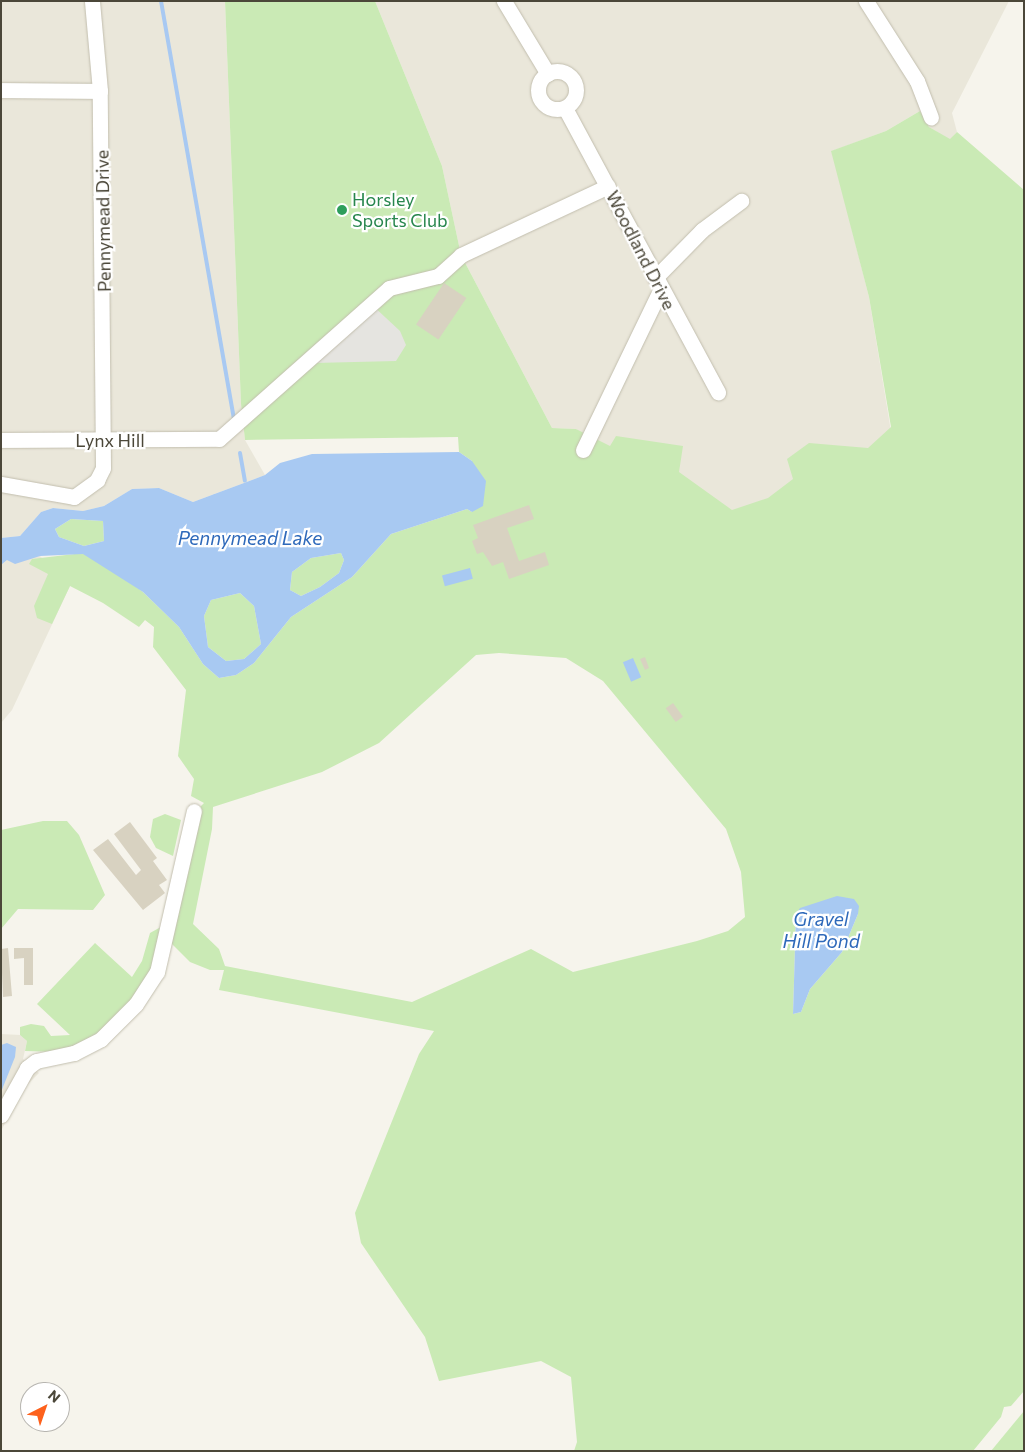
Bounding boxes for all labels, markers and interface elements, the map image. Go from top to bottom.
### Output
street label: Pennymead Drive [91,150,115,292]
street label: Woodland Drive [602,187,680,313]
place label: Horsley Sports Club [352,189,448,232]
marker: Horsley Sports Club [336,204,348,216]
street label: Lynx Hill [75,429,145,451]
water label: Pennymead Lake [178,527,322,549]
water label: Gravel Hill Pond [782,908,860,952]
north arrow [20,1382,70,1432]
text: N [45,1386,64,1406]

